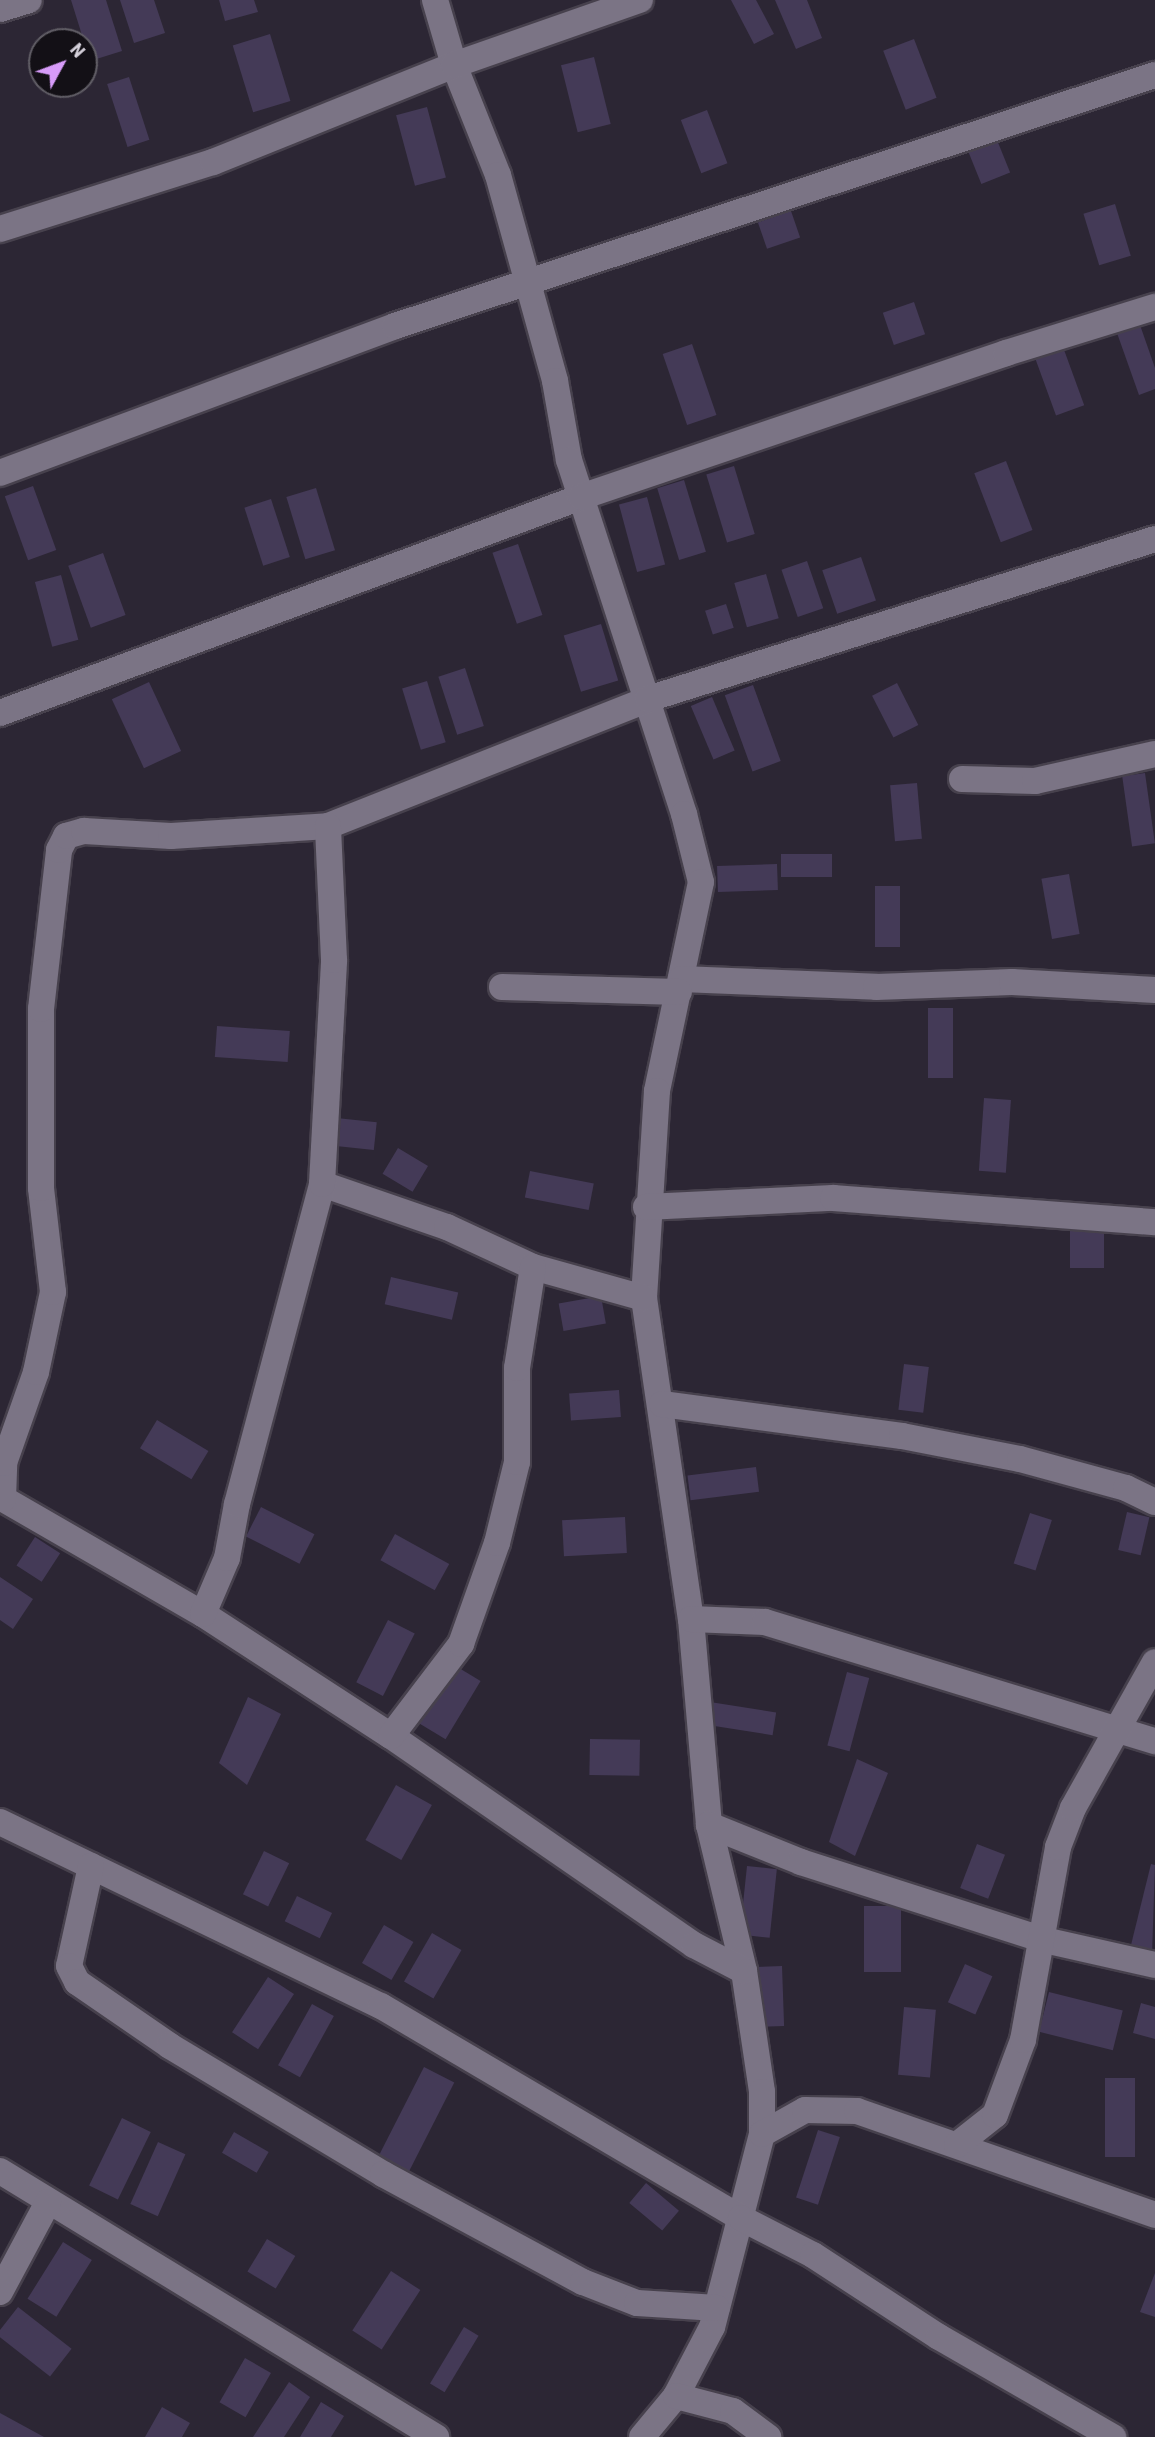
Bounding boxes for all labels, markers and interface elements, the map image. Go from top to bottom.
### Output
north arrow [28,28,98,98]
text: N [65,38,90,62]

